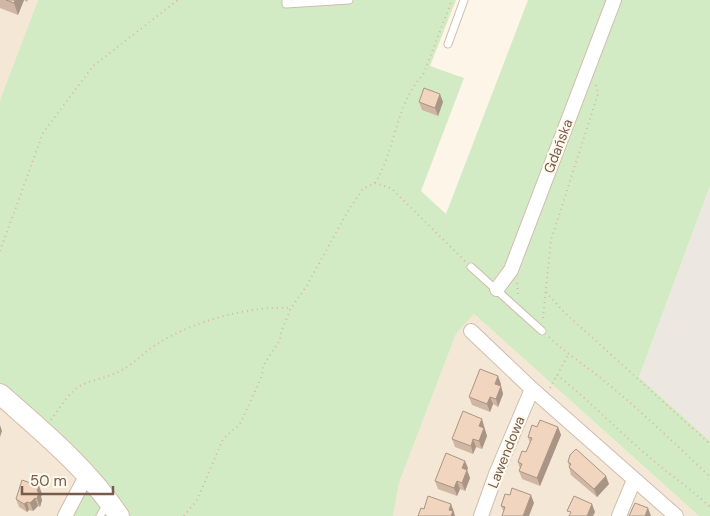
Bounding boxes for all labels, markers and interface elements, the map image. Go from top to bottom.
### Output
street label: Gdańska [539,116,577,176]
street label: Lawendowa [483,413,529,491]
scale bar [22,464,114,496]
text: 50 m [30,471,67,491]

